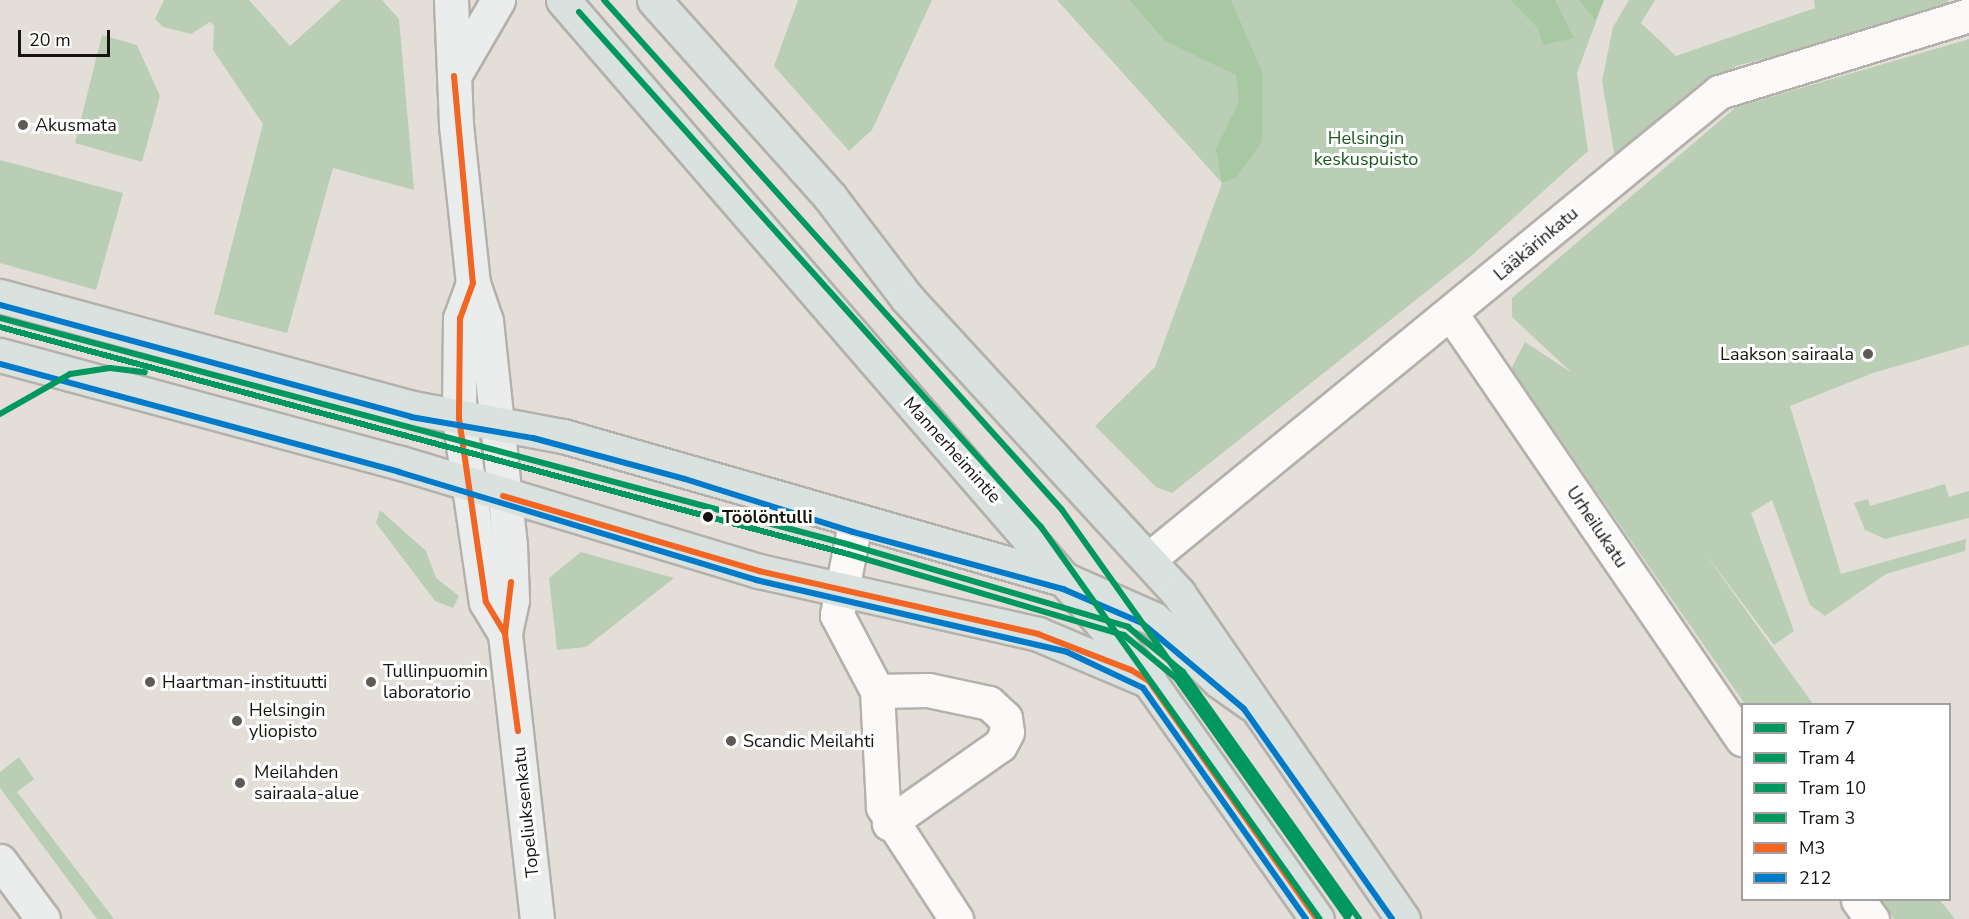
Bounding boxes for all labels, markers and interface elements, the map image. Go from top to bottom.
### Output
scale bar [21,18,112,56]
text: 20 m [29,28,71,52]
place label: Akusmata [35,114,117,136]
marker: Akusmata [16,118,30,132]
park label: Helsingin keskuspuisto [1314,128,1418,170]
street label: Lääkärinkatu [1490,203,1582,285]
place label: Laakson sairaala [1720,343,1854,365]
marker: Laakson sairaala [1859,345,1877,363]
street label: Mannerheimintie [899,393,1005,507]
street label: Urheilukatu [1562,482,1632,572]
place label: Töölöntulli [722,506,812,528]
marker: Töölöntulli [699,508,717,526]
place label: Tullinpuomin laboratorio [383,661,488,704]
place label: Haartman-instituutti [162,671,327,693]
marker: Haartman-instituutti [143,675,157,689]
marker: Tullinpuomin laboratorio [364,675,378,689]
place label: Helsingin yliopisto [249,700,326,742]
legend [1741,703,1951,901]
marker: Helsingin yliopisto [230,714,244,728]
text: Tram 7 [1799,716,1855,740]
place label: Scandic Meilahti [743,730,874,752]
marker: Scandic Meilahti [724,734,738,748]
street label: Topeliuksenkatu [508,746,544,878]
text: Tram 4 [1799,746,1855,770]
place label: Meilahden sairaala-alue [254,762,359,804]
marker: Meilahden sairaala-alue [231,774,249,792]
text: Tram 10 [1799,776,1866,800]
text: Tram 3 [1799,806,1855,830]
text: M3 [1799,836,1825,860]
text: 212 [1799,866,1831,890]

